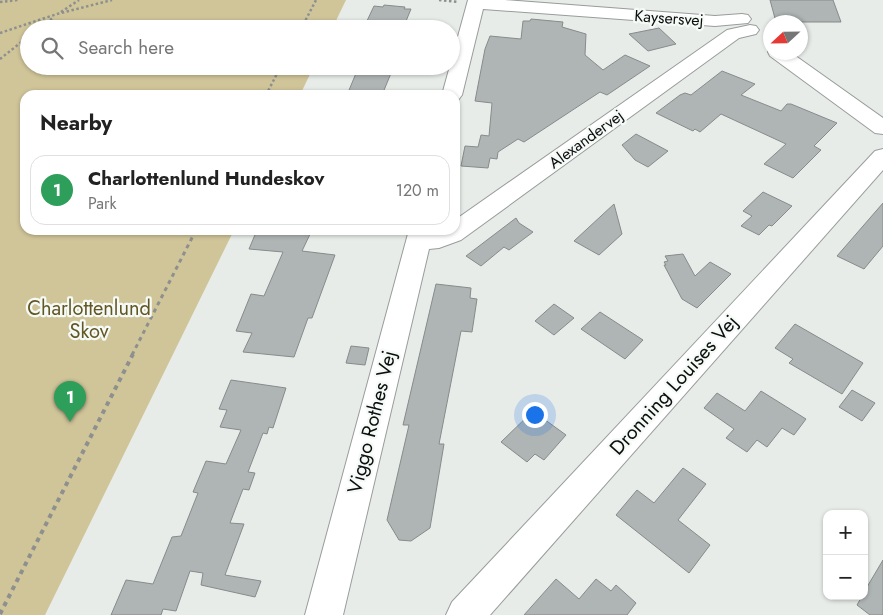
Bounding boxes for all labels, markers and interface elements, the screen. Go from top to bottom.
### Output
street label: Kaysersvej [634,4,704,32]
north arrow [763,15,808,60]
search box [20,20,460,75]
icon: search [38,34,66,62]
text: Search here [78,34,174,61]
street label: Alexandervej [544,104,628,174]
text: Nearby [40,108,112,138]
text: Charlottenlund Hundeskov [88,165,325,192]
text: 1 [53,179,61,202]
text: 120 m [396,179,439,202]
text: Park [88,192,117,215]
park label: Charlottenlund Skov [27,294,151,346]
street label: Dronning Louises Vej [603,308,745,462]
street label: Viggo Rothes Vej [340,347,404,497]
pin: 1 [54,381,86,422]
your location [522,402,548,428]
map controls [823,510,868,600]
button: + [823,510,868,555]
button: − [823,555,868,600]

